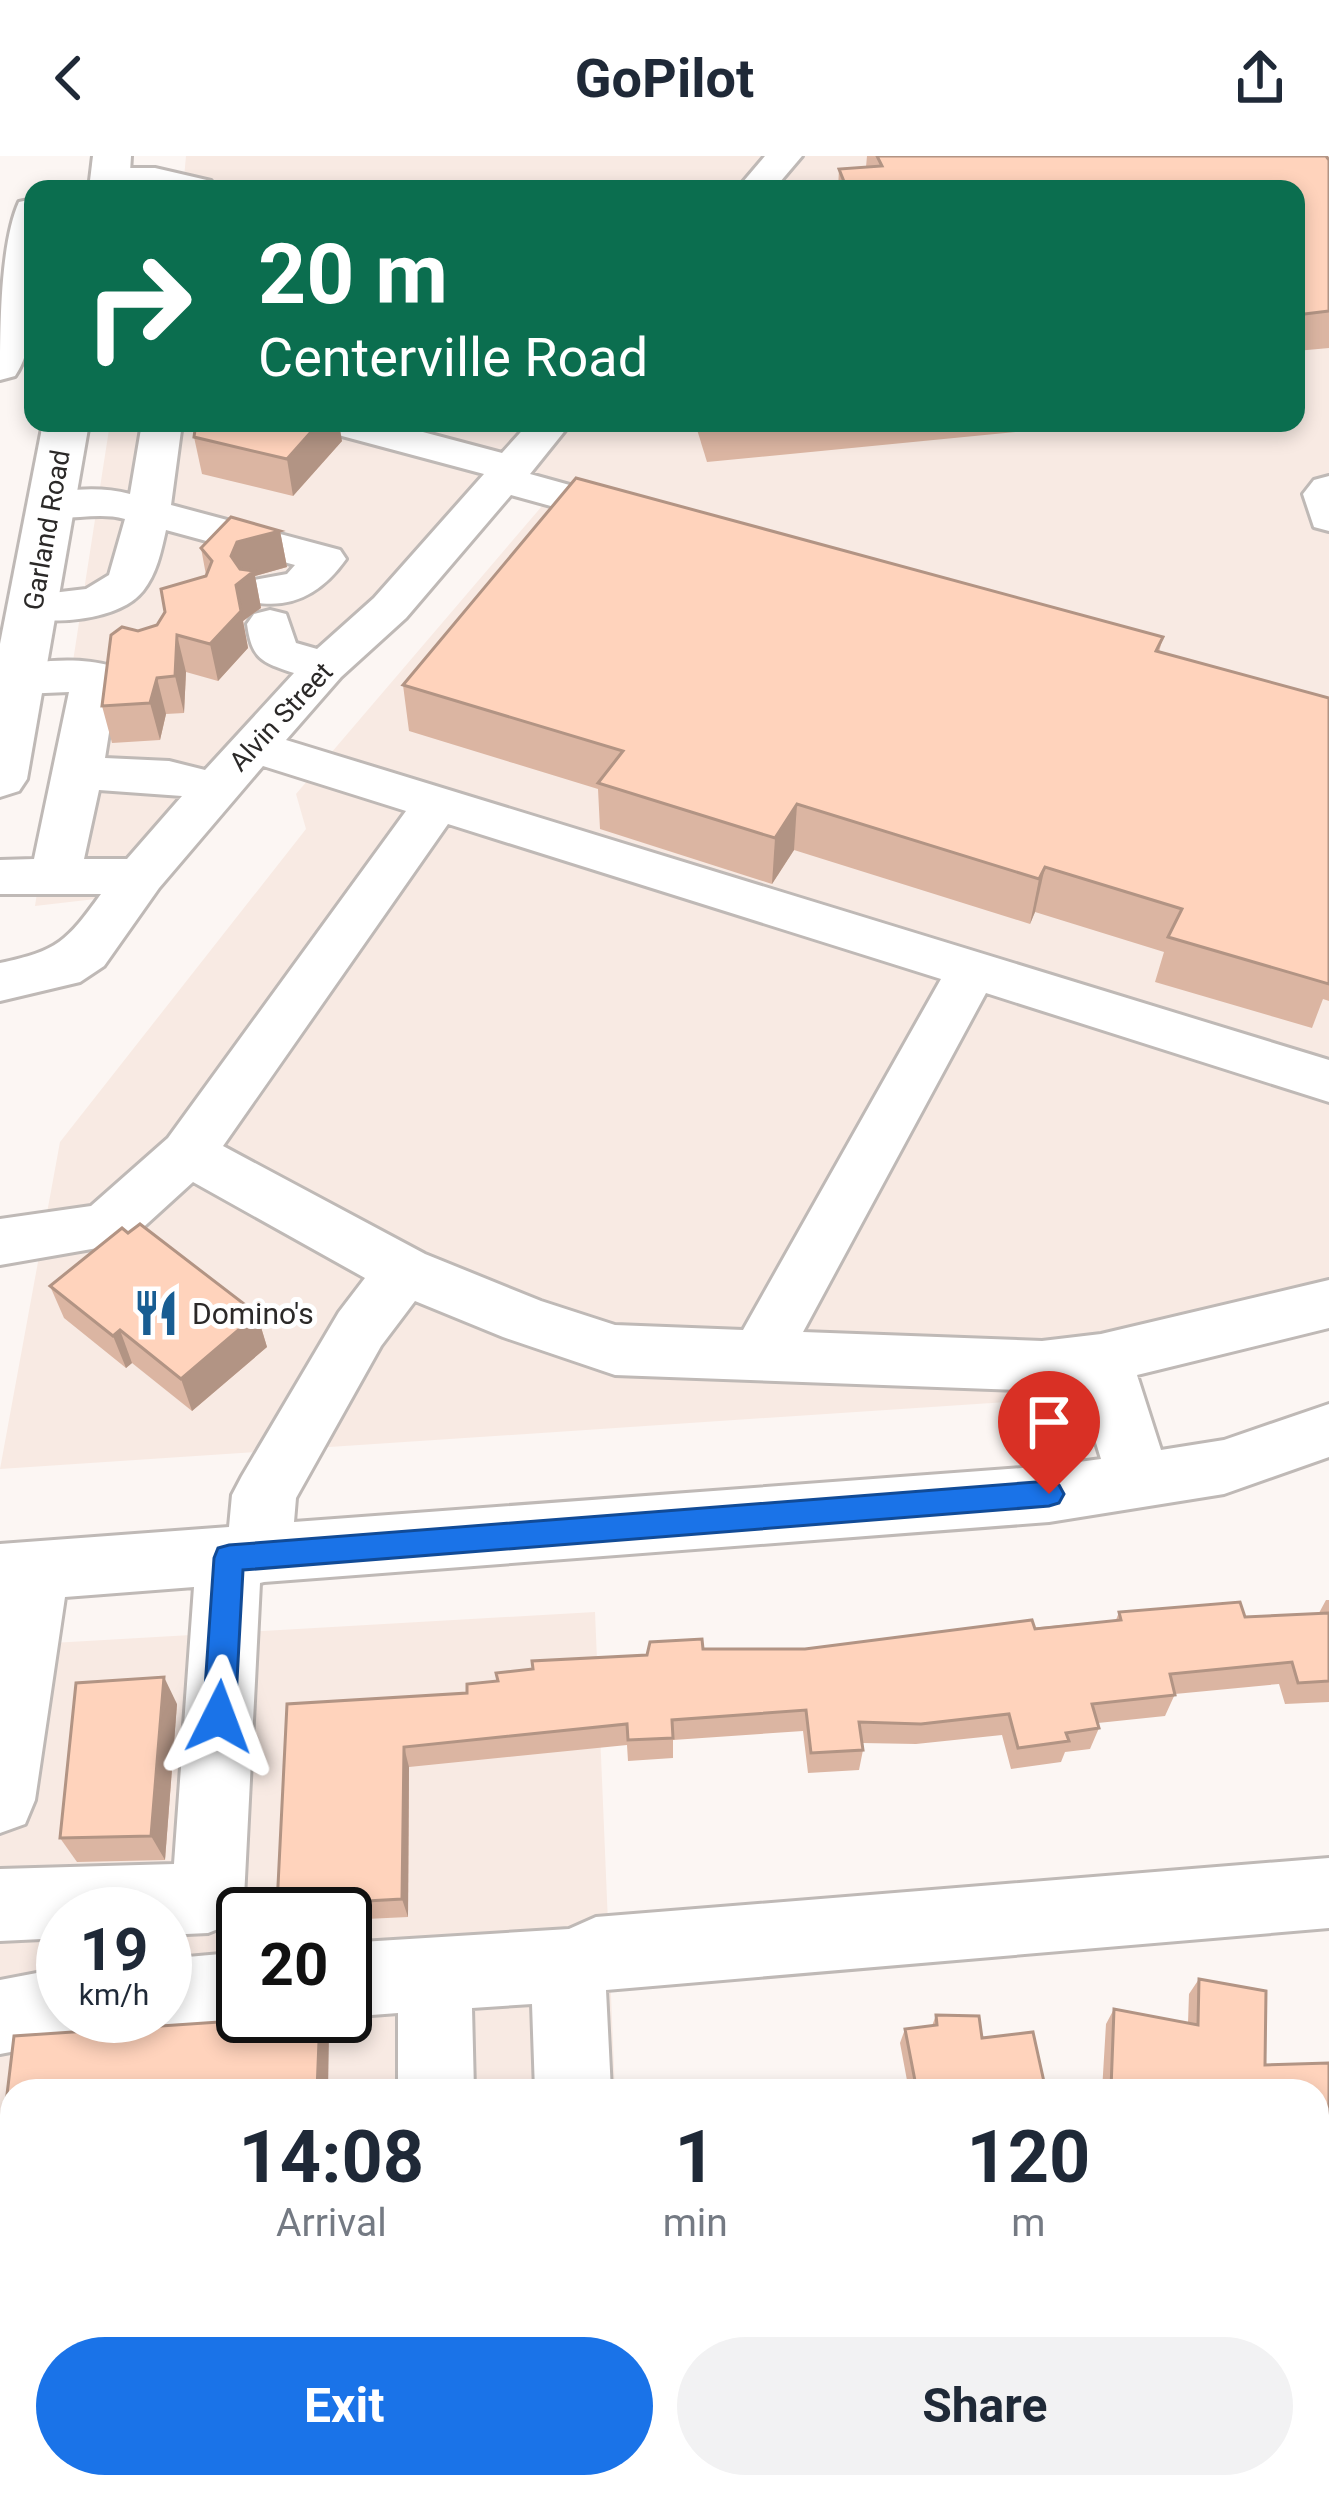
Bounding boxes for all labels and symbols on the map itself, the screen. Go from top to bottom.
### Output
street label: Garland Road [17,447,77,613]
street label: Alvin Street [223,656,339,778]
restaurant icon: Domino's [131,1288,181,1338]
place label: Domino's [192,1296,314,1331]
pin [998,1371,1100,1494]
position arrow [156,1654,282,1780]
speed limit sign: 20 [216,1887,372,2043]

